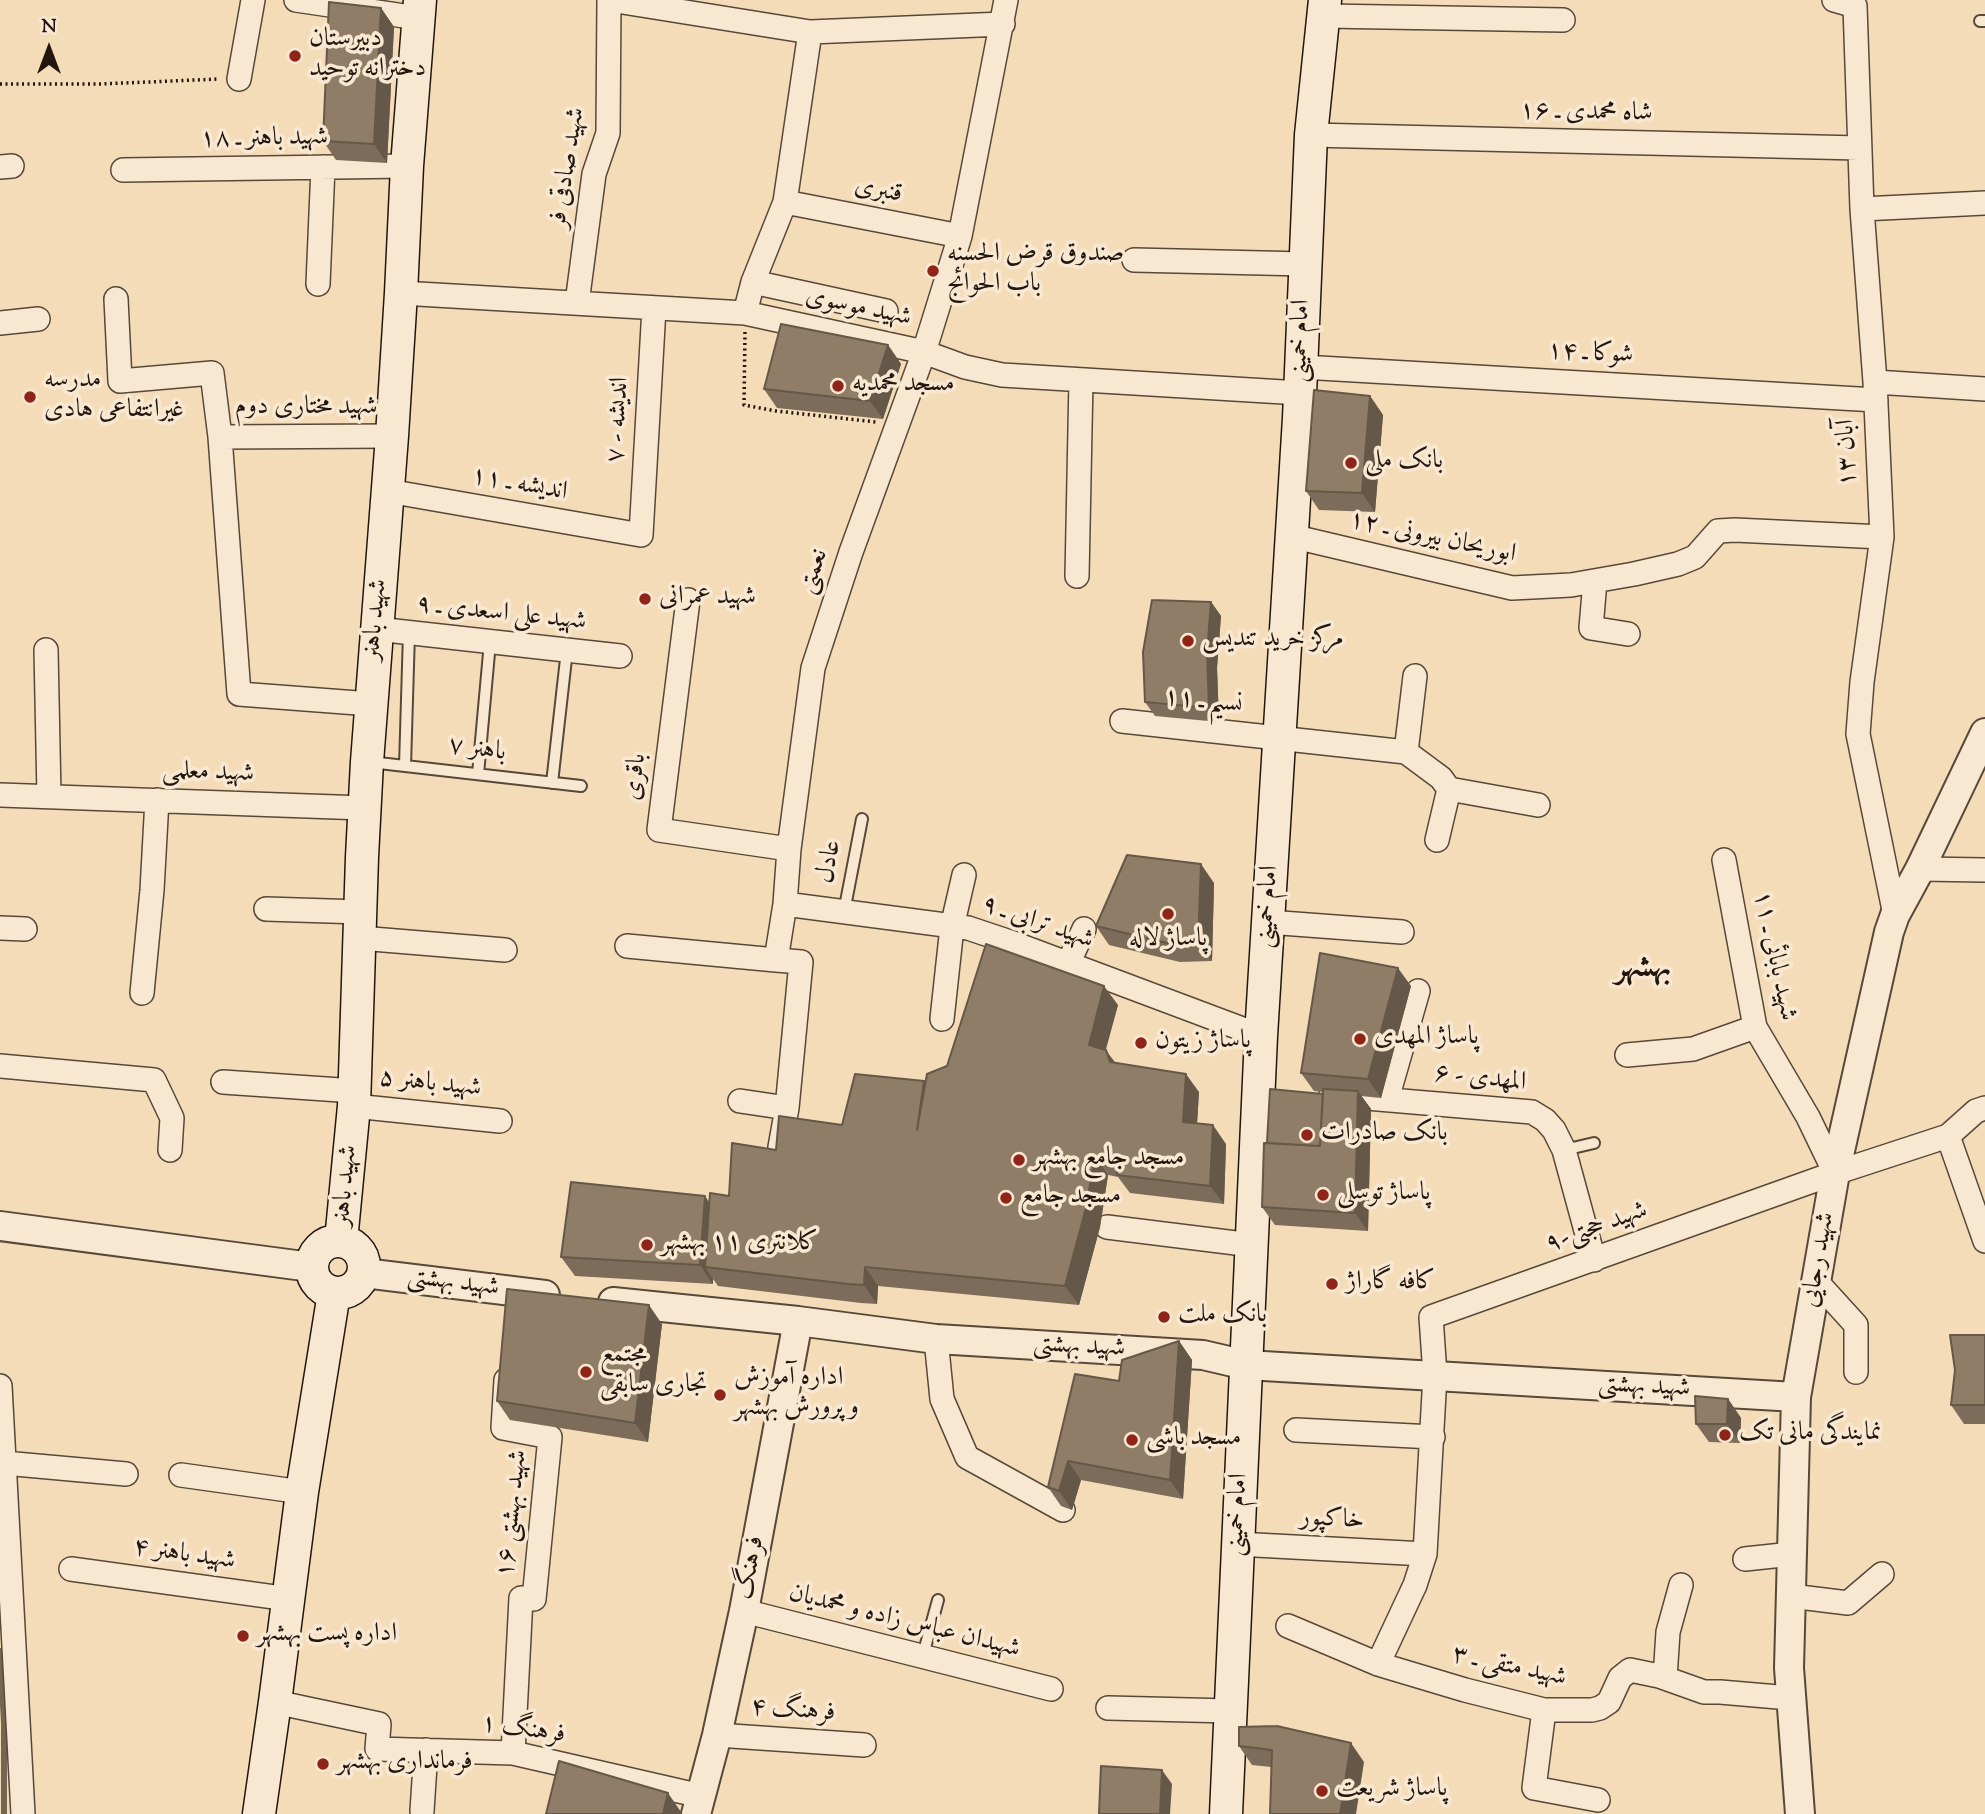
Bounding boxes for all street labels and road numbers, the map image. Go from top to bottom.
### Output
street label: شاه محمدی ـ ۱۶ [1519,97,1653,131]
street label: شهید صادقی فر [544,106,594,230]
street label: شهید باهنر ـ ۱۸ [200,123,328,157]
street label: قنبری [851,172,905,212]
street label: شهید موسوی [802,283,914,335]
street label: امام خمینی [1285,299,1319,383]
street label: شوکا ـ ۱۴ [1546,337,1634,373]
street label: اندیشه - ۷ [602,376,638,464]
street label: شهید مختاری دوم [235,393,377,425]
street label: ۱۳ آبان [1832,419,1866,487]
street label: اندیشه ـ ۱۱ [468,462,570,510]
street label: ابوریحان بیرونی ـ ۱۲ [1346,506,1518,572]
street label: نعمتی [793,545,837,599]
street label: شهید باهنر [358,578,396,662]
street label: شهید علی اسعدی ـ ۹ [414,591,588,639]
street label: نسیم ـ ۱۱ [1162,683,1244,723]
street label: باهنر ۷ [446,732,508,770]
street label: باقری [619,752,655,802]
street label: شهید معلمی [161,757,255,791]
street label: عادل [812,838,850,886]
street label: امام خمینی [1251,864,1287,950]
street label: شهید بابائی ـ ۱۱ [1744,888,1802,1024]
street label: شهید ترابی ـ ۹ [977,890,1097,958]
street label: المهدی - ۶ [1432,1060,1528,1100]
street label: شهید باهنر ۵ [377,1064,483,1106]
street label: شهید باهنر [328,1144,366,1228]
street label: شهید حجتی-۹ [1542,1196,1652,1262]
street label: شهید رجایی [1796,1210,1844,1310]
street label: شهید بهشتی [405,1263,501,1305]
street label: شهید بهشتی [1032,1330,1126,1366]
street label: شهید بهشتی [1597,1370,1691,1406]
street label: شهید بهشتی ۱۶ [492,1448,536,1580]
street label: امام خمینی [1221,1473,1257,1557]
street label: خاکپور [1299,1504,1365,1538]
street label: شهید باهنر ۴ [131,1533,237,1579]
street label: فرهنگ [731,1534,773,1602]
street label: شهیدان عباس زاده و محمدیان [785,1579,1023,1667]
street label: شهید متقی ـ ۳ [1449,1641,1569,1695]
street label: فرهنگ ۴ [750,1693,836,1731]
street label: فرهنگ ۱ [479,1710,567,1752]

